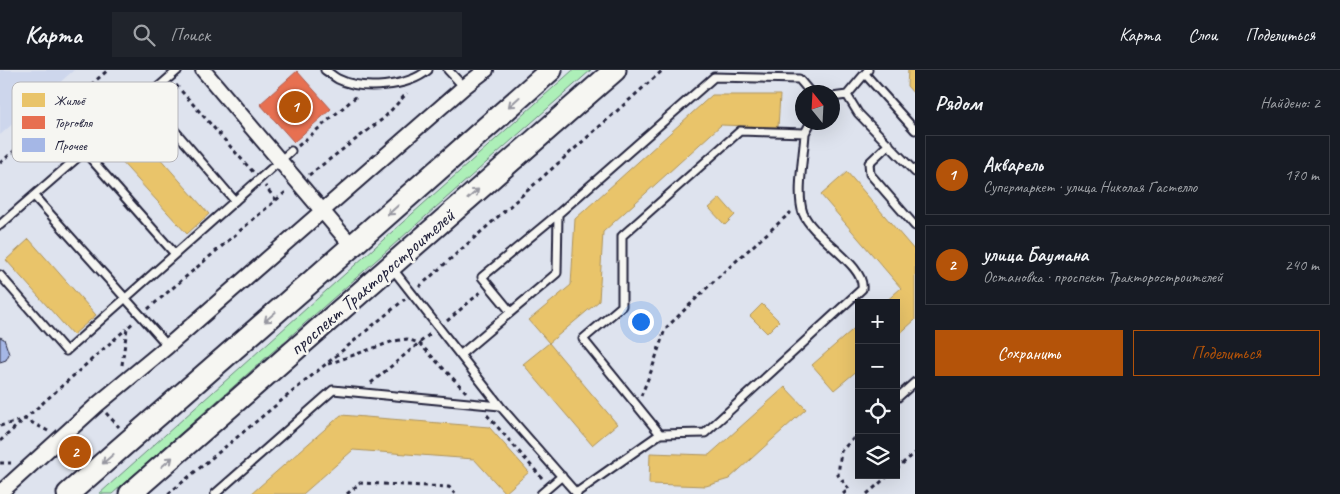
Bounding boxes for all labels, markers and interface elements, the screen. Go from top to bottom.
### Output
search box [112,12,462,57]
text: Карта [25,20,82,50]
icon: search [130,21,158,49]
text: Поиск [170,23,210,47]
text: Карта [1119,24,1160,46]
text: Слои [1188,24,1217,46]
text: Поделиться [1245,24,1315,46]
legend [12,82,178,162]
north arrow [795,85,840,130]
pin: 1 [279,88,311,126]
text: Рядом [935,90,982,116]
text: Жильё [54,92,87,109]
text: Найдено: 2 [1260,93,1320,113]
one-way arrow [508,97,521,108]
text: Торговля [54,114,93,131]
text: Прочее [54,137,88,154]
text: Акварель [983,153,1043,177]
text: 1 [948,165,956,185]
text: 170 m [1285,165,1319,185]
text: Супермаркет · улица Николая Гастелло [983,177,1197,197]
one-way arrow [467,188,480,199]
street label: проспект Тракторостроителей [284,202,461,361]
one-way arrow [386,205,399,216]
text: улица Баумана [983,243,1088,267]
text: 2 [948,255,956,275]
text: 240 m [1285,255,1319,275]
text: Остановка · проспект Тракторостроителей [983,267,1223,287]
map controls [855,299,900,479]
button: + [855,299,900,344]
your location [628,309,654,335]
one-way arrow [264,312,277,323]
button: Сохранить [935,330,1123,376]
button: Поделиться [1133,330,1320,376]
button: − [855,344,900,389]
button: locate [855,389,900,434]
pin: 2 [59,433,91,471]
button: layers [855,434,900,479]
one-way arrow [102,453,115,464]
one-way arrow [160,456,173,468]

